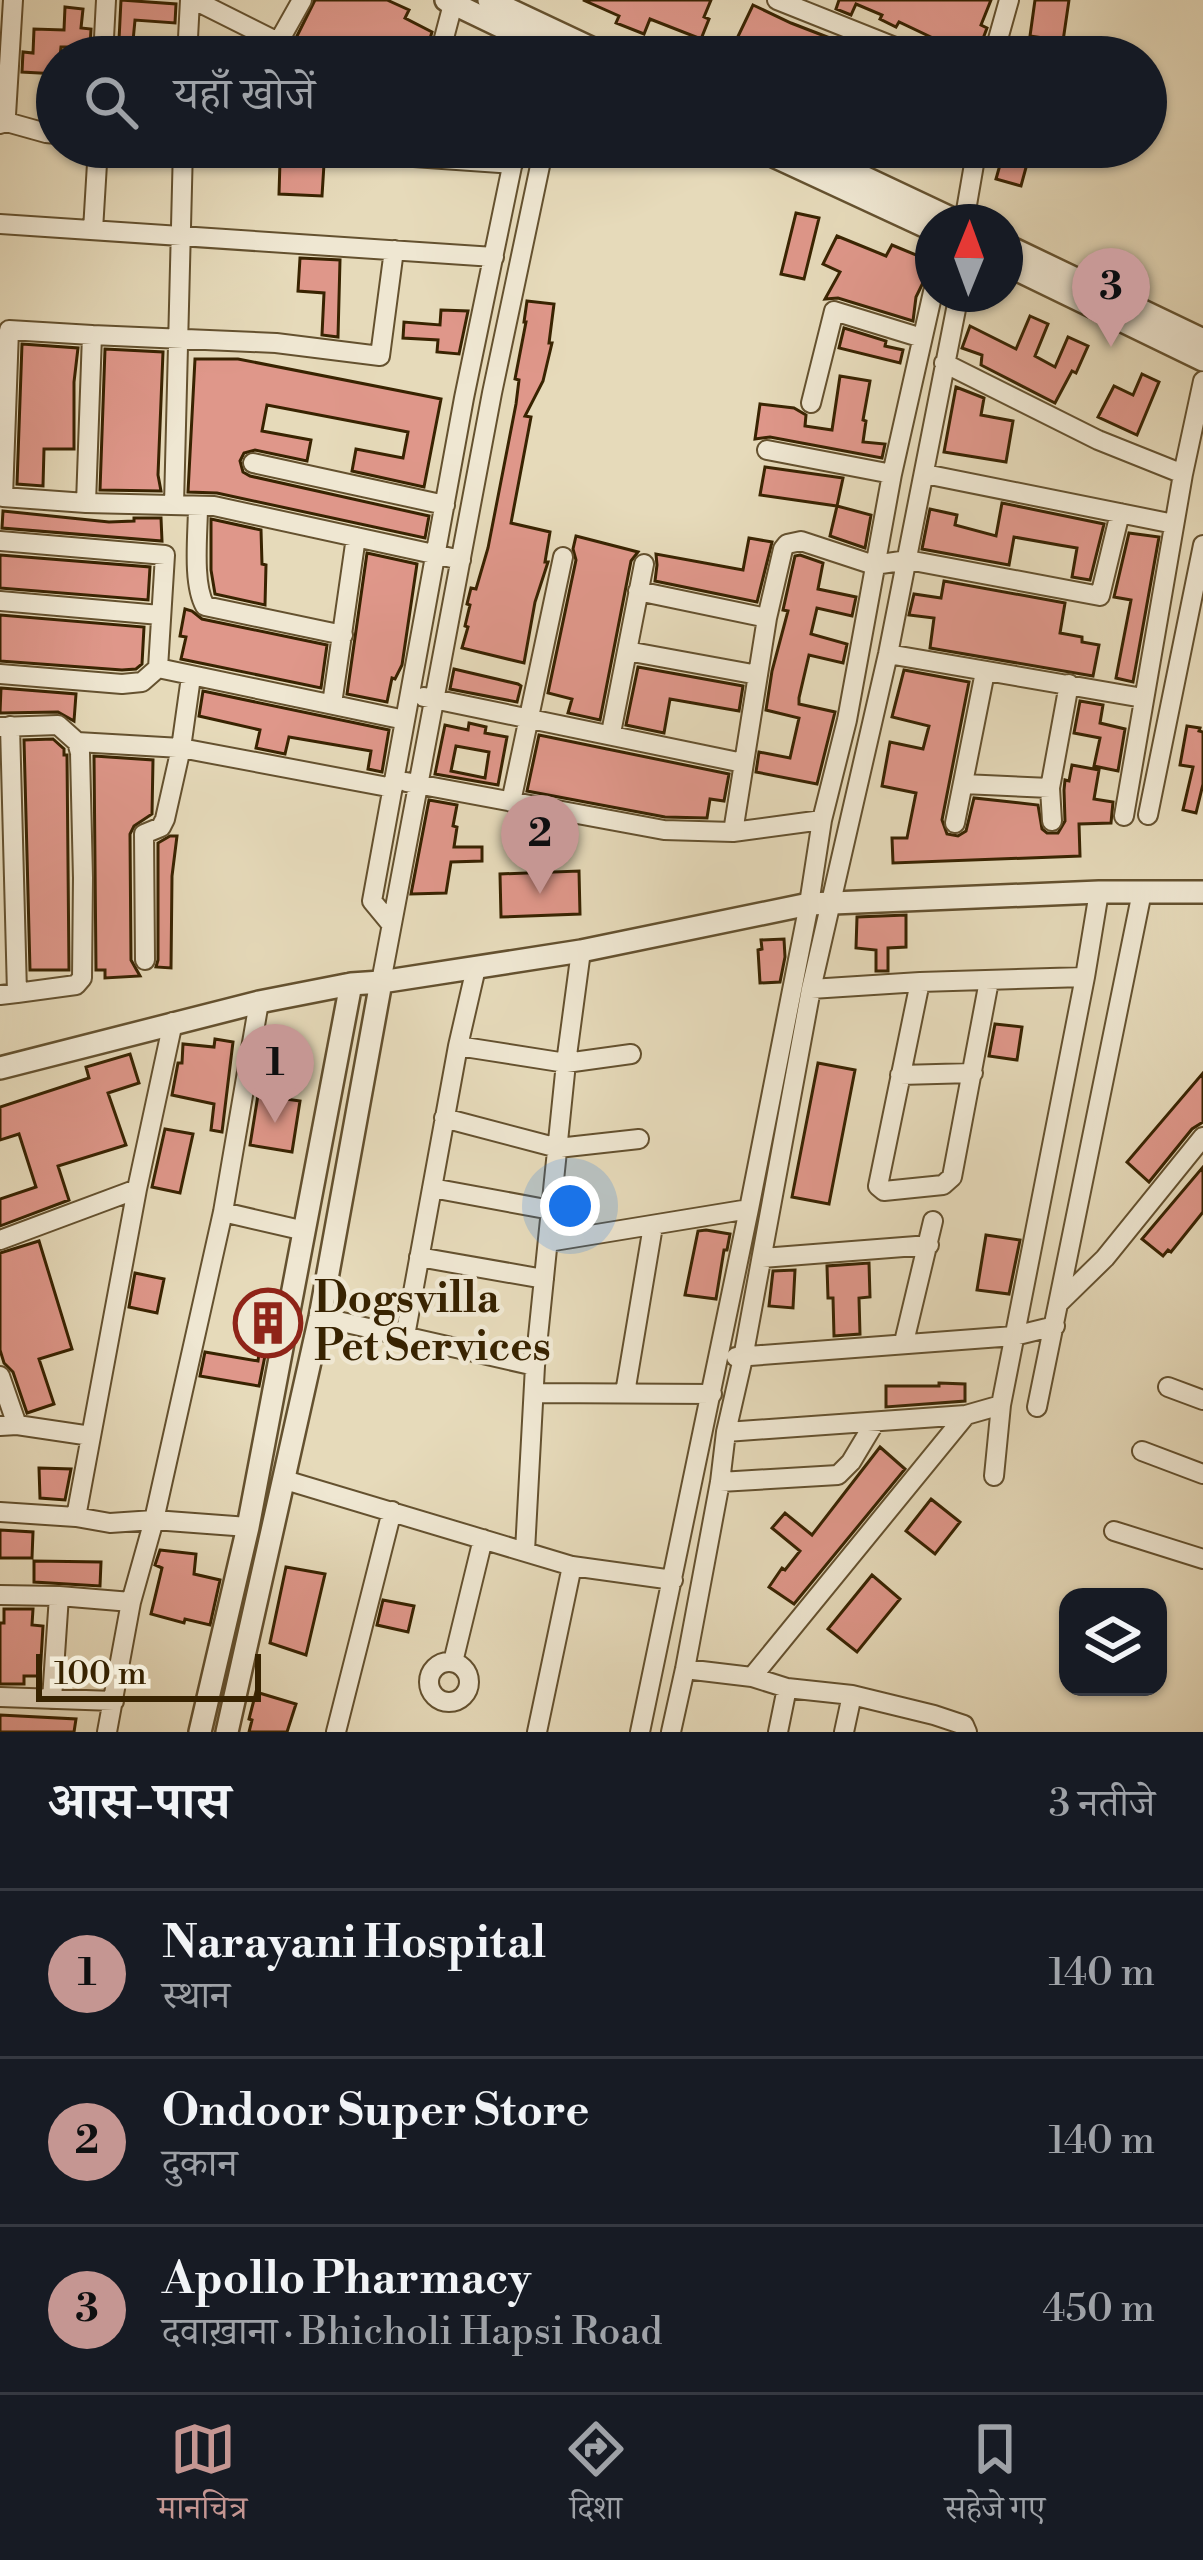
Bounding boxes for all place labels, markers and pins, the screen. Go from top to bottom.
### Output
pin: 3 [1072,248,1150,347]
pin: 2 [501,795,579,894]
pin: 1 [236,1024,314,1123]
place label: Dogsvilla Pet Services [314,1273,551,1374]
building icon: Dogsvilla Pet Services [233,1288,303,1358]

